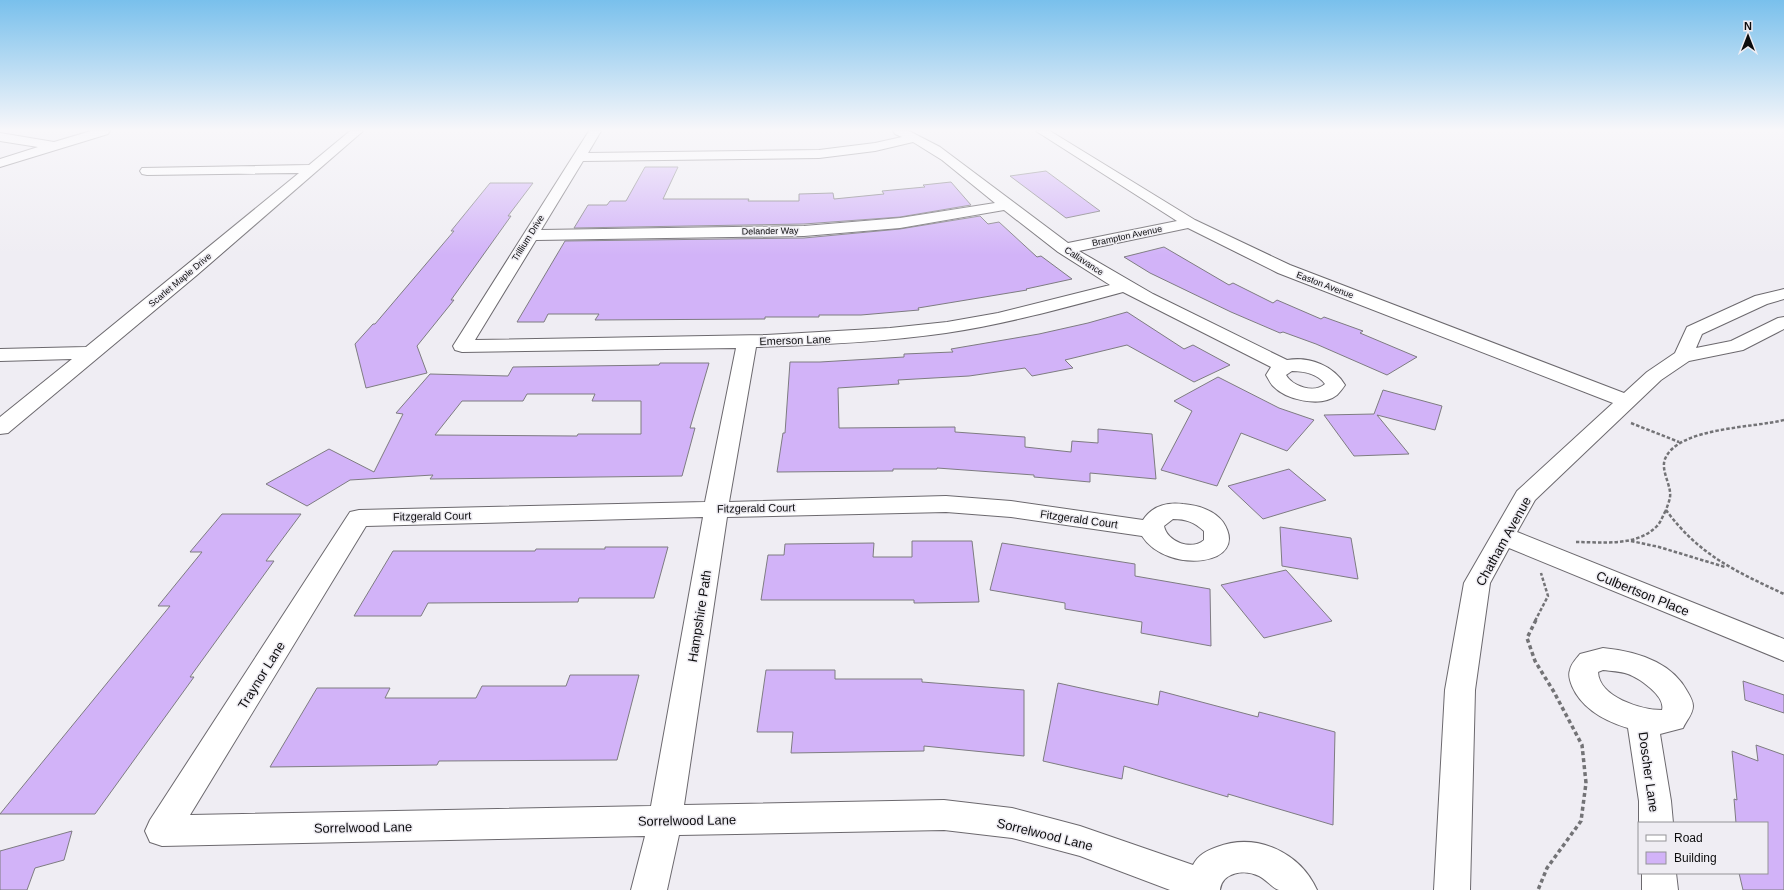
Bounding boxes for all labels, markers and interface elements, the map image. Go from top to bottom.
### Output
north arrow [1728,16,1768,56]
text: N [1744,20,1752,32]
street label: Trillium Drive [510,213,546,263]
street label: Brampton Avenue [1091,224,1163,248]
street label: Delander Way [742,225,799,236]
street label: Callavance [1063,245,1105,277]
street label: Scarlet Maple Drive [147,251,213,309]
street label: Easton Avenue [1295,270,1355,300]
street label: Emerson Lane [759,333,831,347]
street label: Chatham Avenue [1473,494,1534,588]
street label: Fitzgerald Court [717,501,795,515]
street label: Fitzgerald Court [1039,508,1119,530]
street label: Fitzgerald Court [393,509,471,523]
street label: Culbertson Place [1594,568,1692,619]
street label: Hampshire Path [685,569,714,663]
street label: Traynor Lane [235,639,288,712]
street label: Doscher Lane [1635,731,1662,813]
street label: Sorrelwood Lane [638,812,736,829]
street label: Sorrelwood Lane [995,815,1094,854]
street label: Sorrelwood Lane [314,819,412,836]
legend [1638,822,1768,874]
text: Road [1674,831,1703,845]
text: Building [1674,851,1717,865]

